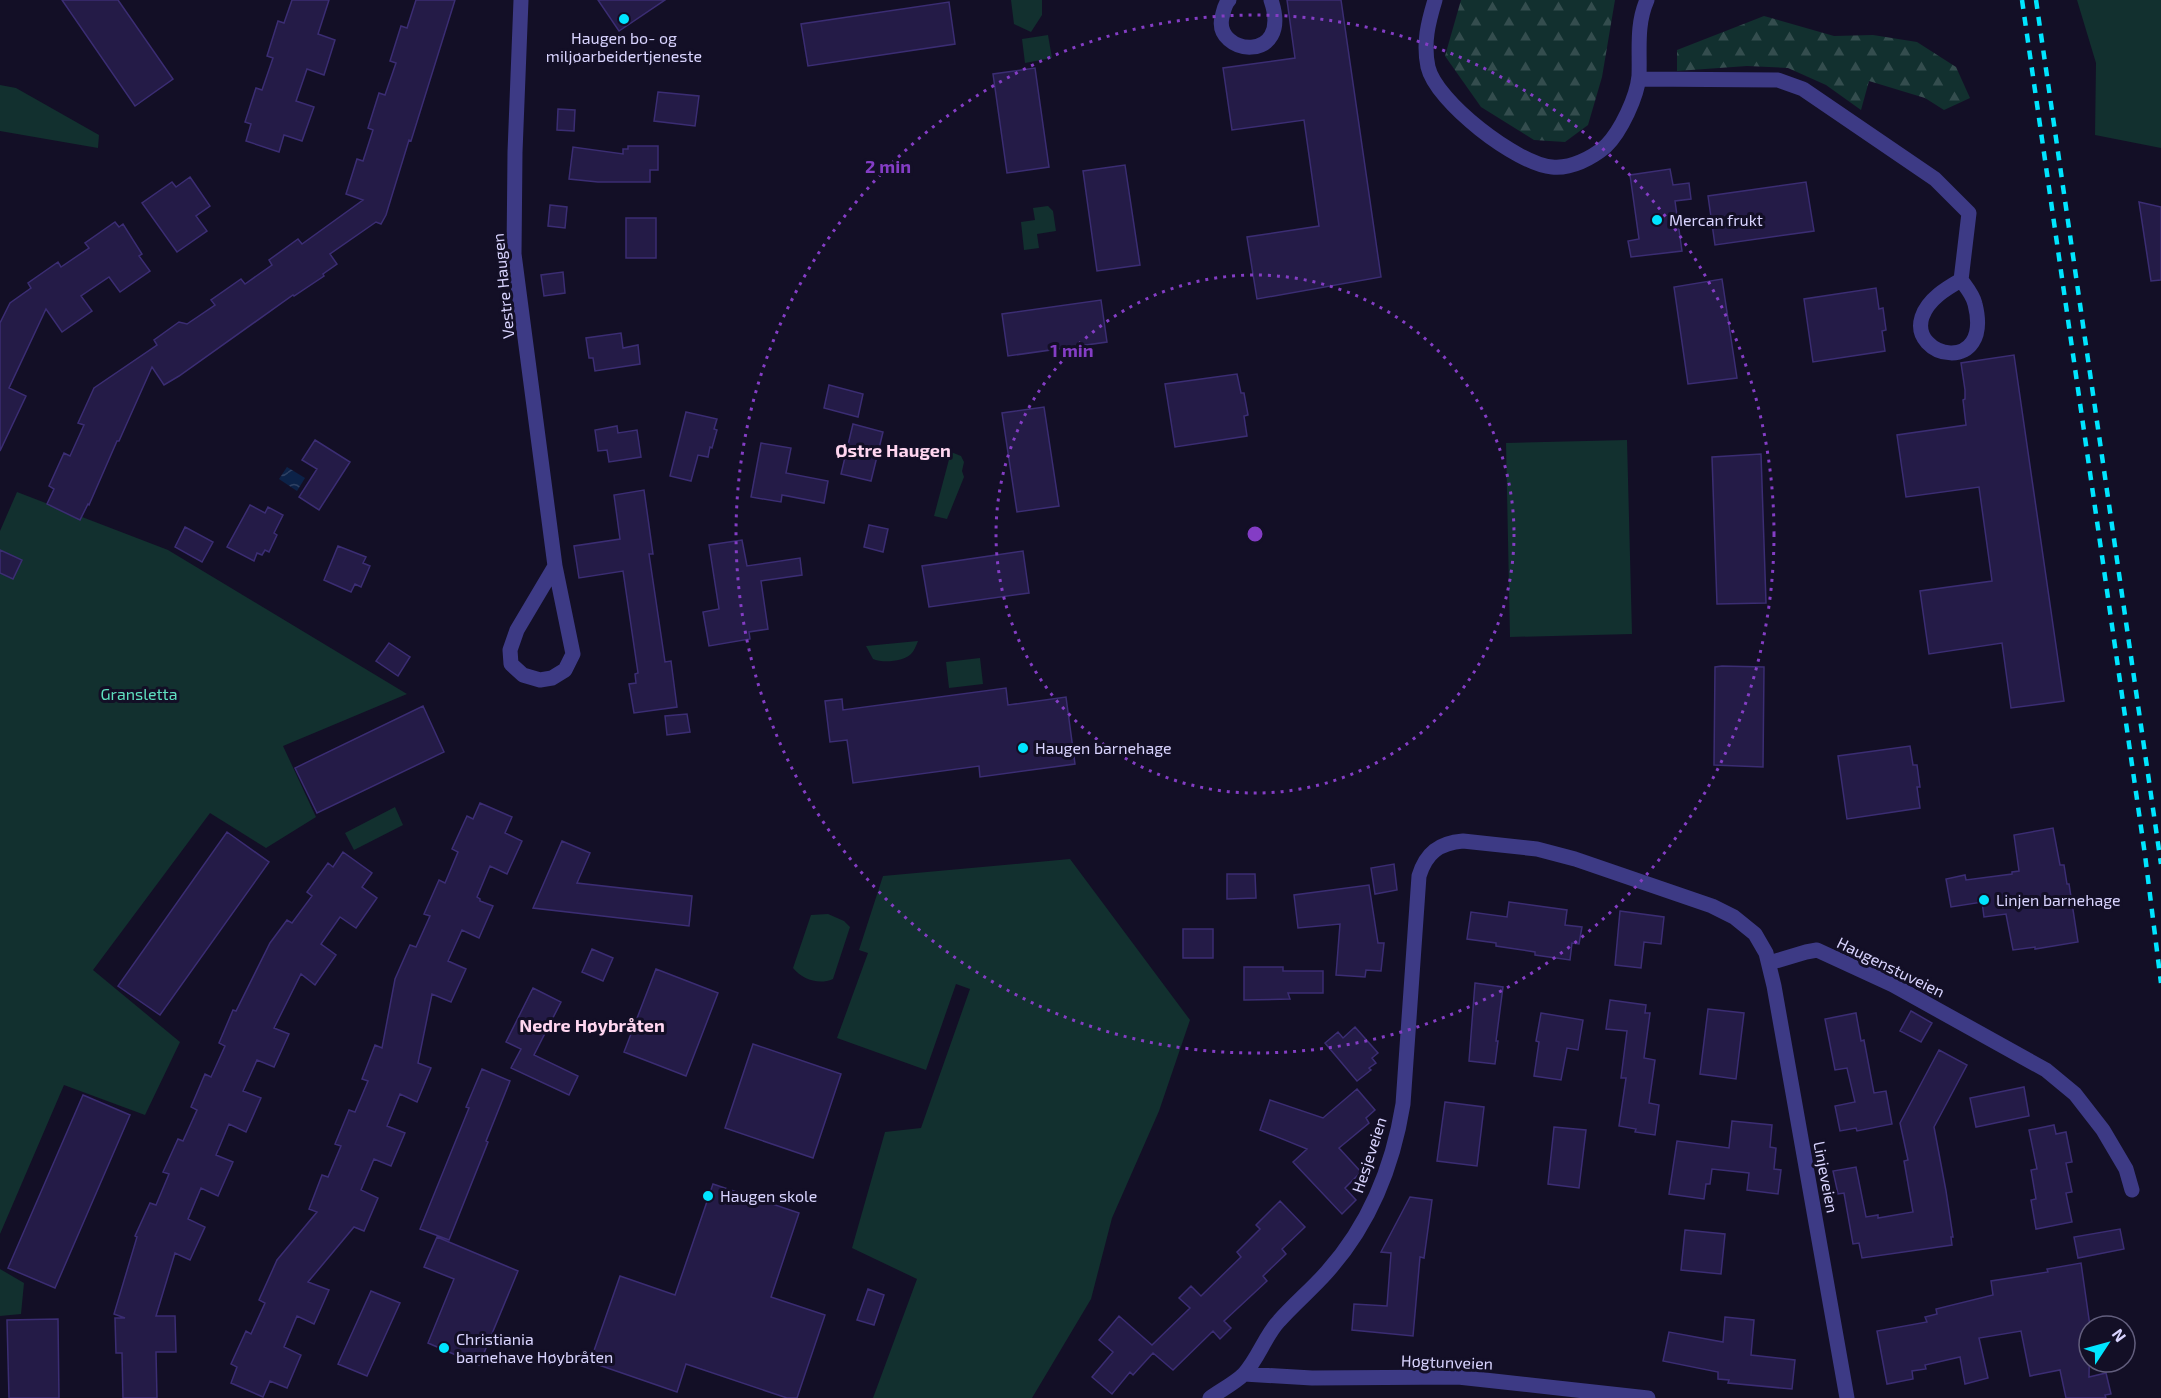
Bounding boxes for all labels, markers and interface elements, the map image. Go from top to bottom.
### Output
marker: Haugen bo- og miljøarbeidertjeneste [617,12,631,26]
place label: Haugen bo- og miljøarbeidertjeneste [546,28,702,66]
text: 2 min [865,155,911,177]
place label: Mercan frukt [1669,210,1763,229]
marker: Mercan frukt [1650,213,1664,227]
street label: Vestre Haugen [488,233,517,340]
text: 1 min [1050,339,1094,361]
district label: Østre Haugen [835,439,951,461]
centre of rings [1245,524,1265,544]
park label: Gransletta [101,684,178,703]
place label: Haugen barnehage [1035,738,1172,757]
marker: Haugen barnehage [1016,741,1030,755]
place label: Linjen barnehage [1996,890,2121,910]
marker: Linjen barnehage [1977,893,1991,907]
street label: Haugenstuveien [1834,932,1948,1001]
district label: Nedre Høybråten [519,1014,665,1036]
street label: Hesjeveien [1347,1114,1391,1196]
street label: Linjeveien [1809,1139,1843,1215]
place label: Haugen skole [720,1186,817,1205]
marker: Haugen skole [701,1189,715,1203]
north arrow [2077,1314,2137,1374]
text: N [2108,1325,2131,1345]
place label: Christiania barnehave Høybråten [456,1329,613,1366]
marker: Christiania barnehave Høybråten [437,1341,451,1355]
street label: Høgtunveien [1401,1350,1493,1373]

